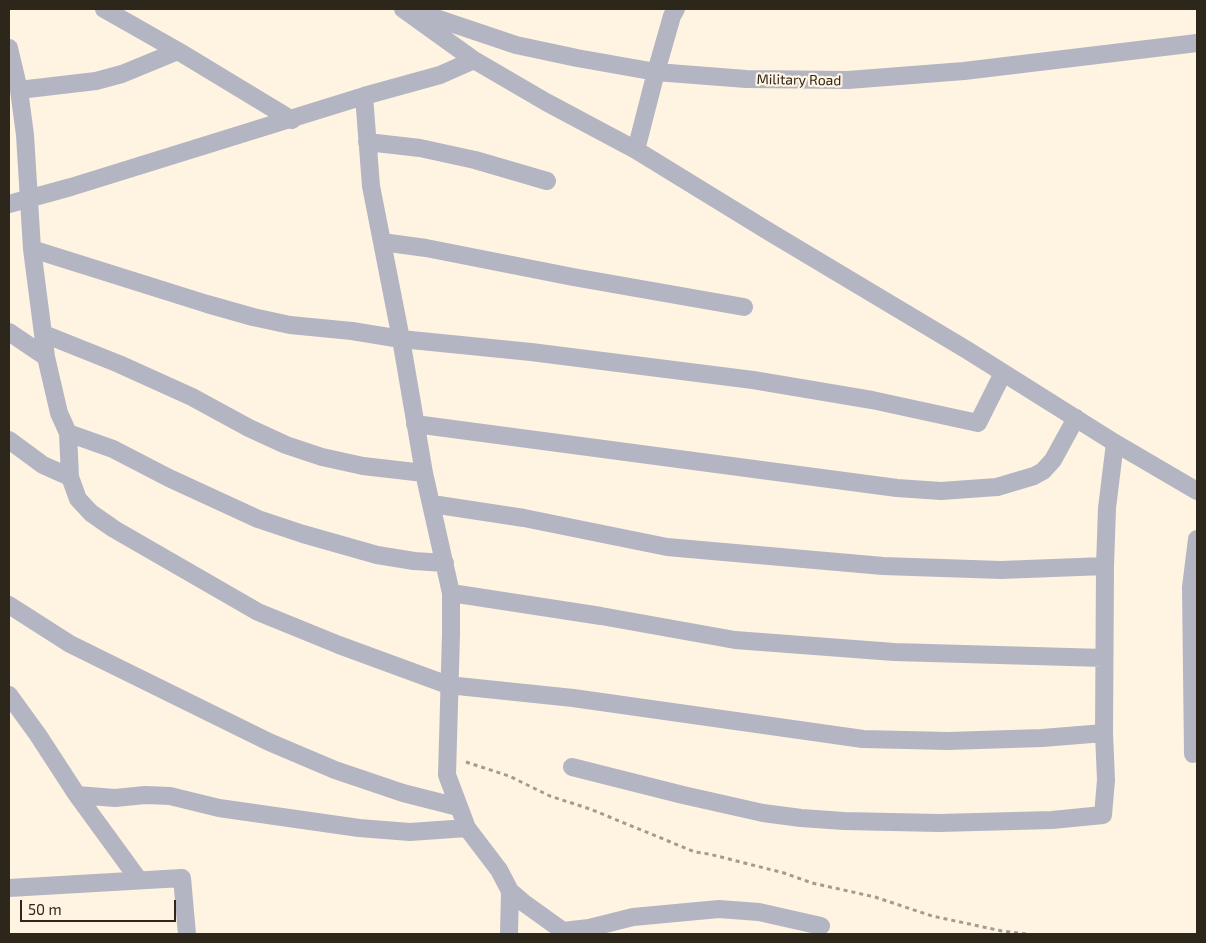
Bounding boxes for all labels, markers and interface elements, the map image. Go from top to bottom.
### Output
street label: Military Road [756,71,842,89]
scale bar [22,890,179,922]
text: 50 m [28,900,62,918]

